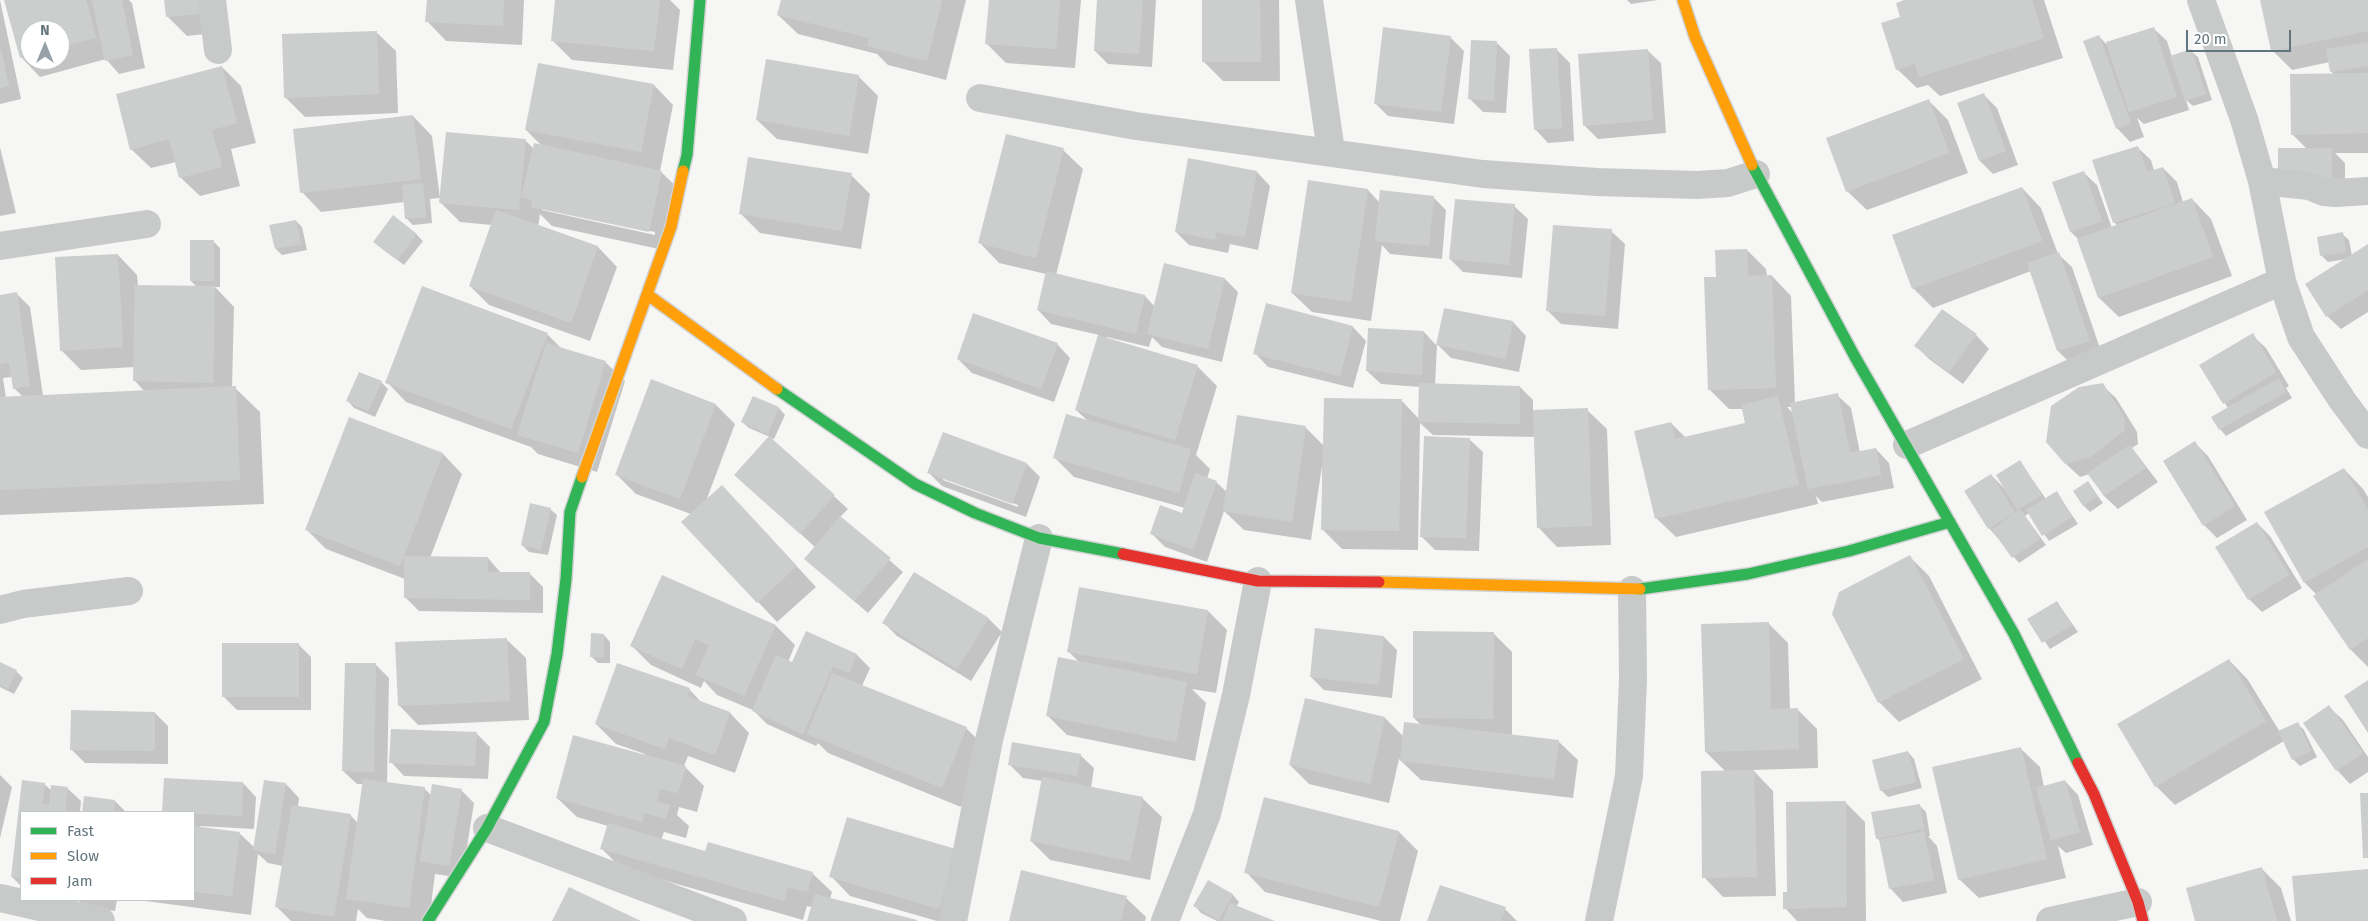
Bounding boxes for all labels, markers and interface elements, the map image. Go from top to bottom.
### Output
north arrow [20,20,70,70]
scale bar [2188,20,2293,52]
text: N [40,22,50,39]
text: 20 m [2194,30,2227,48]
legend [20,811,195,901]
text: Fast [67,822,94,840]
text: Slow [67,847,99,865]
text: Jam [67,872,93,890]

